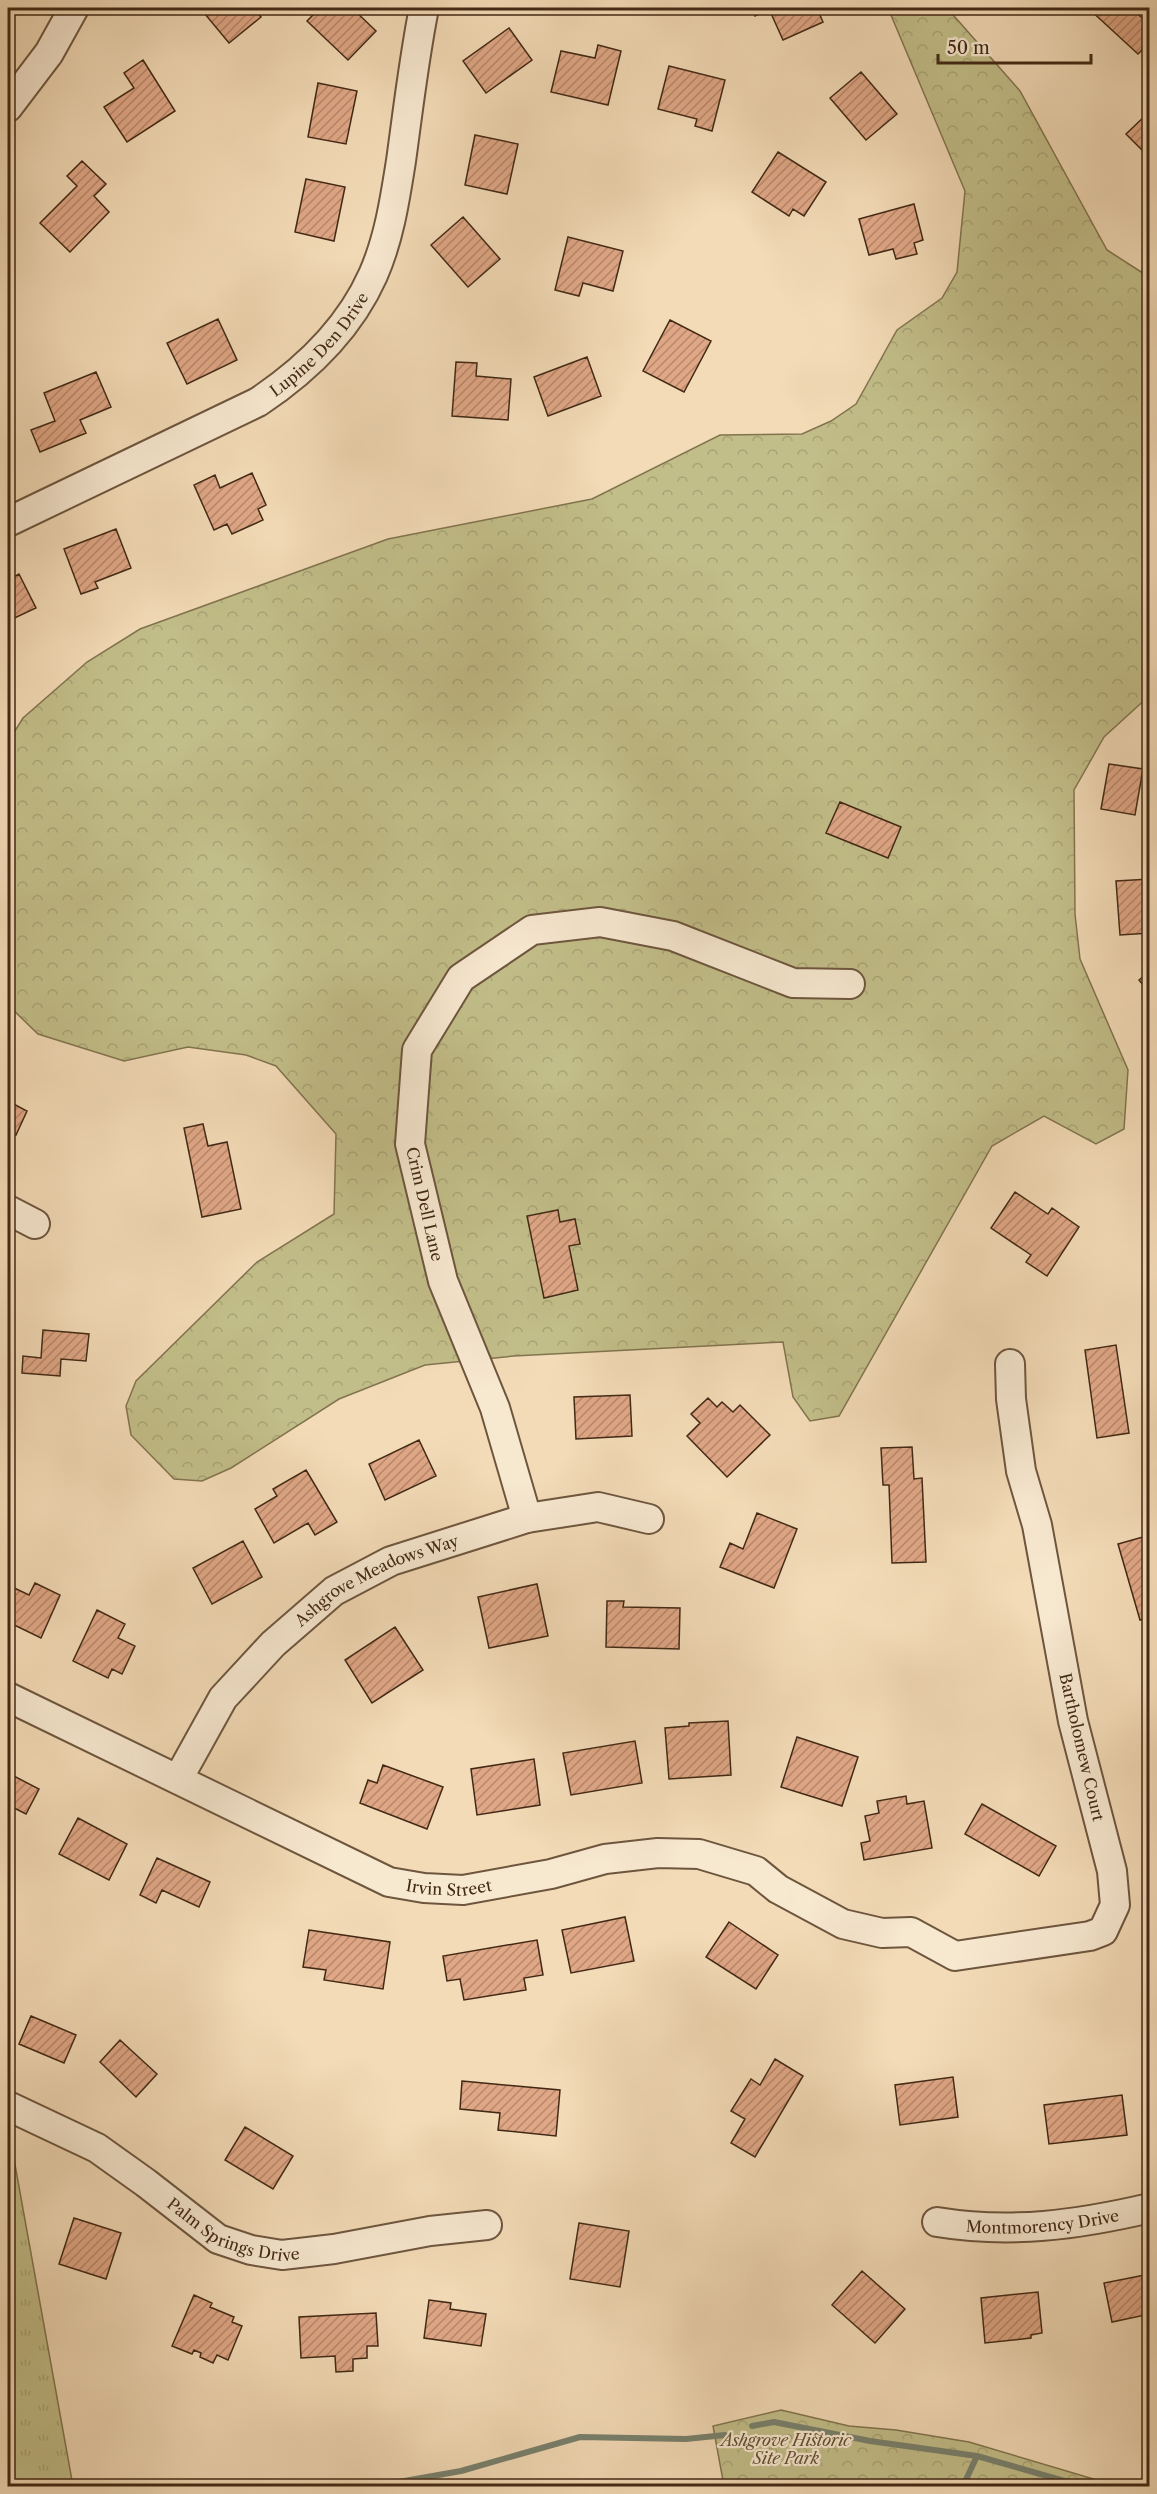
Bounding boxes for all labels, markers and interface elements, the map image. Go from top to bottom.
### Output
scale bar [938,27,1091,65]
text: 50 m [947,37,990,59]
street label: Lupine Den Drive [266,289,372,401]
street label: Crim Dell Lane [402,1145,448,1263]
street label: Ashgrove Meadows Way [290,1530,462,1631]
street label: Bartholomew Court [1055,1671,1109,1823]
street label: Irvin Street [405,1875,494,1900]
street label: Palm Springs Drive [163,2193,301,2265]
street label: Montmorency Drive [965,2205,1121,2238]
park label: Ashgrove Historic Site Park [718,2430,852,2468]

